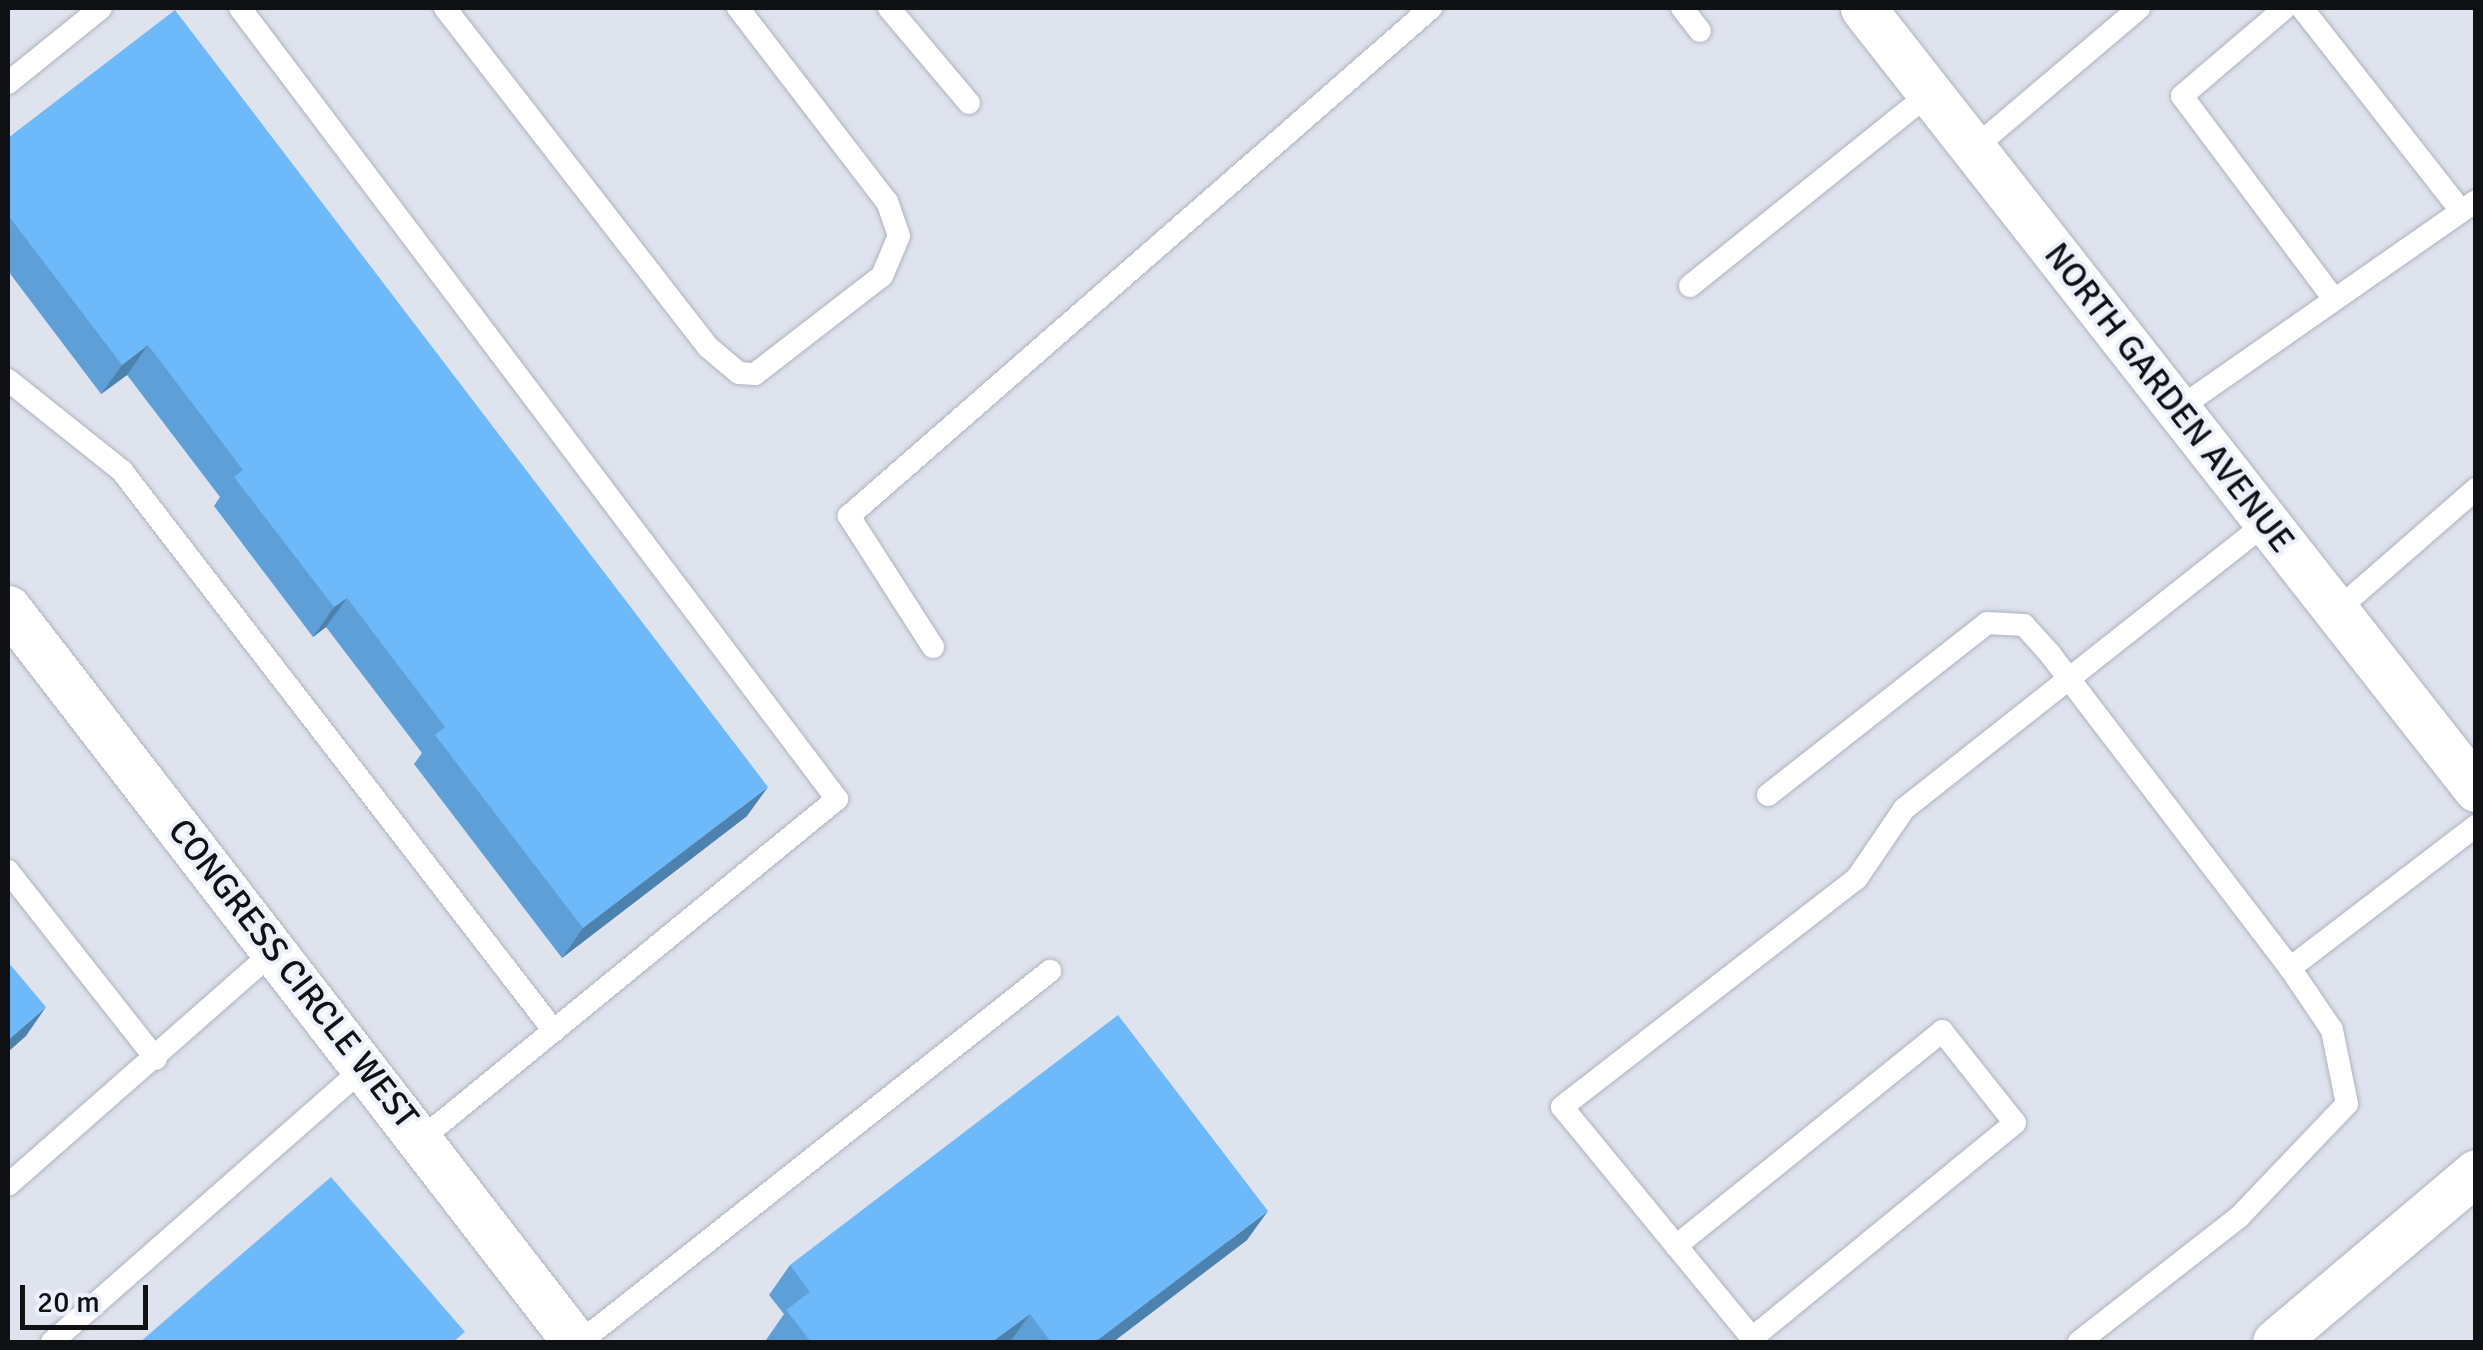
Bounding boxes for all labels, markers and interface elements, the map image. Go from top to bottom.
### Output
street label: NORTH GARDEN AVENUE [2035,235,2303,561]
street label: CONGRESS CIRCLE WEST [159,811,427,1137]
scale bar [25,1265,152,1327]
text: 20 m [37,1284,100,1321]

